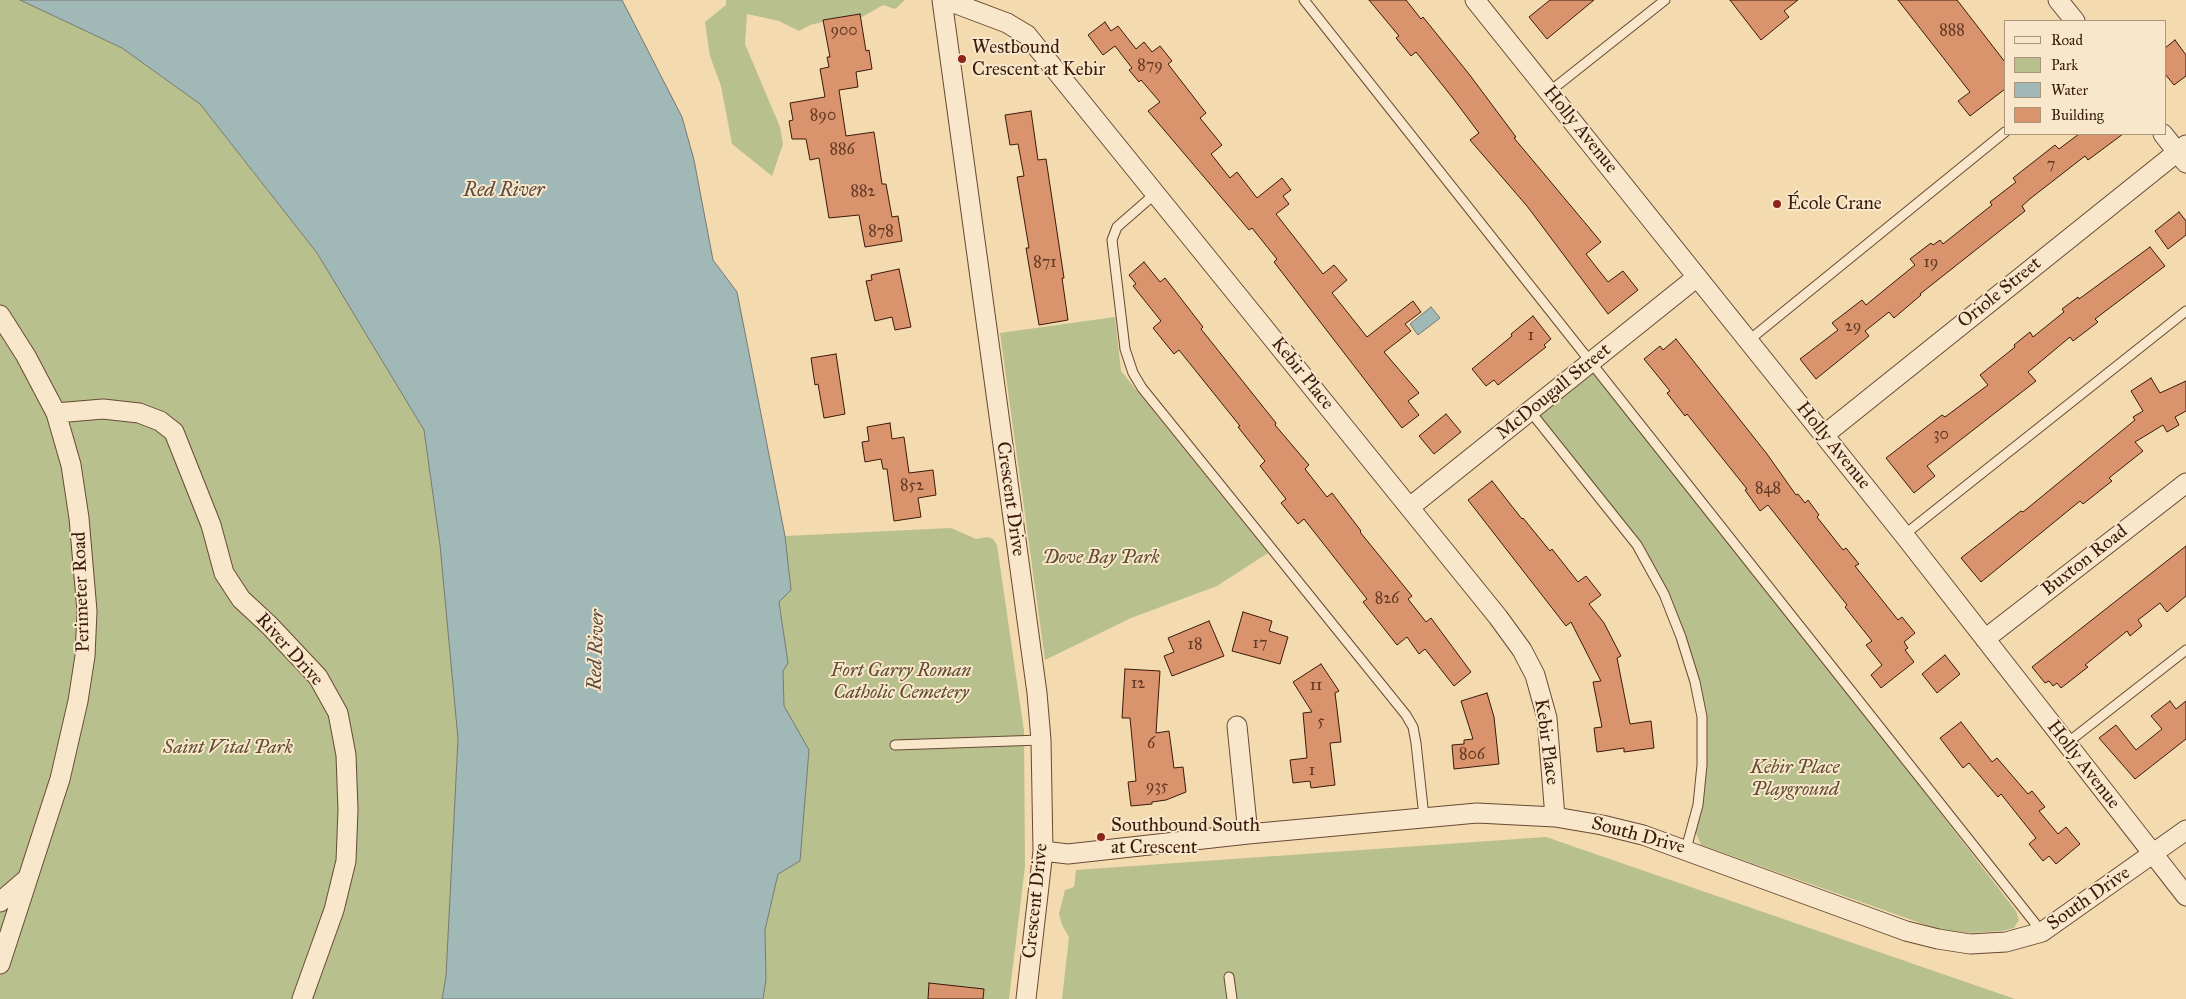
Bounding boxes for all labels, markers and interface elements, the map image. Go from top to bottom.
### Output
legend [2004,20,2166,135]
house number: 900 [830,21,858,41]
house number: 888 [1939,21,1965,41]
text: Road [2051,31,2083,49]
place label: Westbound Crescent at Kebir [972,37,1105,81]
marker: Westbound Crescent at Kebir [956,53,968,65]
house number: 879 [1137,56,1163,76]
text: Park [2051,56,2078,74]
text: Water [2051,81,2088,99]
street label: Holly Avenue [1538,82,1622,178]
house number: 890 [810,106,836,126]
text: Building [2051,106,2104,124]
house number: 886 [829,140,855,160]
house number: 7 [2047,155,2055,175]
water label: Red River [463,179,545,203]
house number: 882 [851,182,875,202]
place label: École Crane [1787,193,1882,215]
marker: École Crane [1771,198,1783,210]
house number: 878 [868,222,894,242]
street label: Oriole Street [1954,252,2046,334]
house number: 871 [1033,253,1057,273]
house number: 19 [1924,253,1938,273]
house number: 29 [1845,317,1861,337]
house number: 1 [1528,326,1534,346]
street label: Kebir Place [1266,333,1338,415]
street label: McDougall Street [1492,339,1616,445]
street label: Holly Avenue [1791,398,1875,494]
house number: 30 [1933,425,1949,445]
street label: Crescent Drive [991,440,1029,558]
house number: 852 [900,476,924,496]
house number: 848 [1755,479,1781,499]
street label: Buxton Road [2038,520,2132,602]
street label: Perimeter Road [68,531,96,653]
park label: Dove Bay Park [1042,547,1160,569]
house number: 826 [1375,589,1399,609]
street label: River Drive [250,609,328,691]
water label: Red River [584,609,610,691]
house number: 17 [1253,634,1267,654]
house number: 18 [1188,635,1202,655]
park label: Fort Garry Roman Catholic Cemetery [831,660,971,704]
house number: 12 [1131,674,1145,694]
house number: 11 [1310,676,1322,696]
street label: Kebir Place [1529,697,1563,787]
house number: 5 [1317,712,1325,732]
street label: Holly Avenue [2041,716,2125,814]
house number: 6 [1147,734,1155,754]
park label: Saint Vital Park [163,737,293,759]
house number: 806 [1459,745,1485,765]
park label: Kebir Place Playground [1751,757,1839,801]
house number: 1 [1309,761,1315,781]
house number: 935 [1146,777,1168,797]
street label: South Drive [1589,813,1687,859]
place label: Southbound South at Crescent [1111,815,1260,859]
marker: Southbound South at Crescent [1095,831,1107,843]
street label: Crescent Drive [1019,842,1053,960]
street label: South Drive [2043,862,2135,936]

